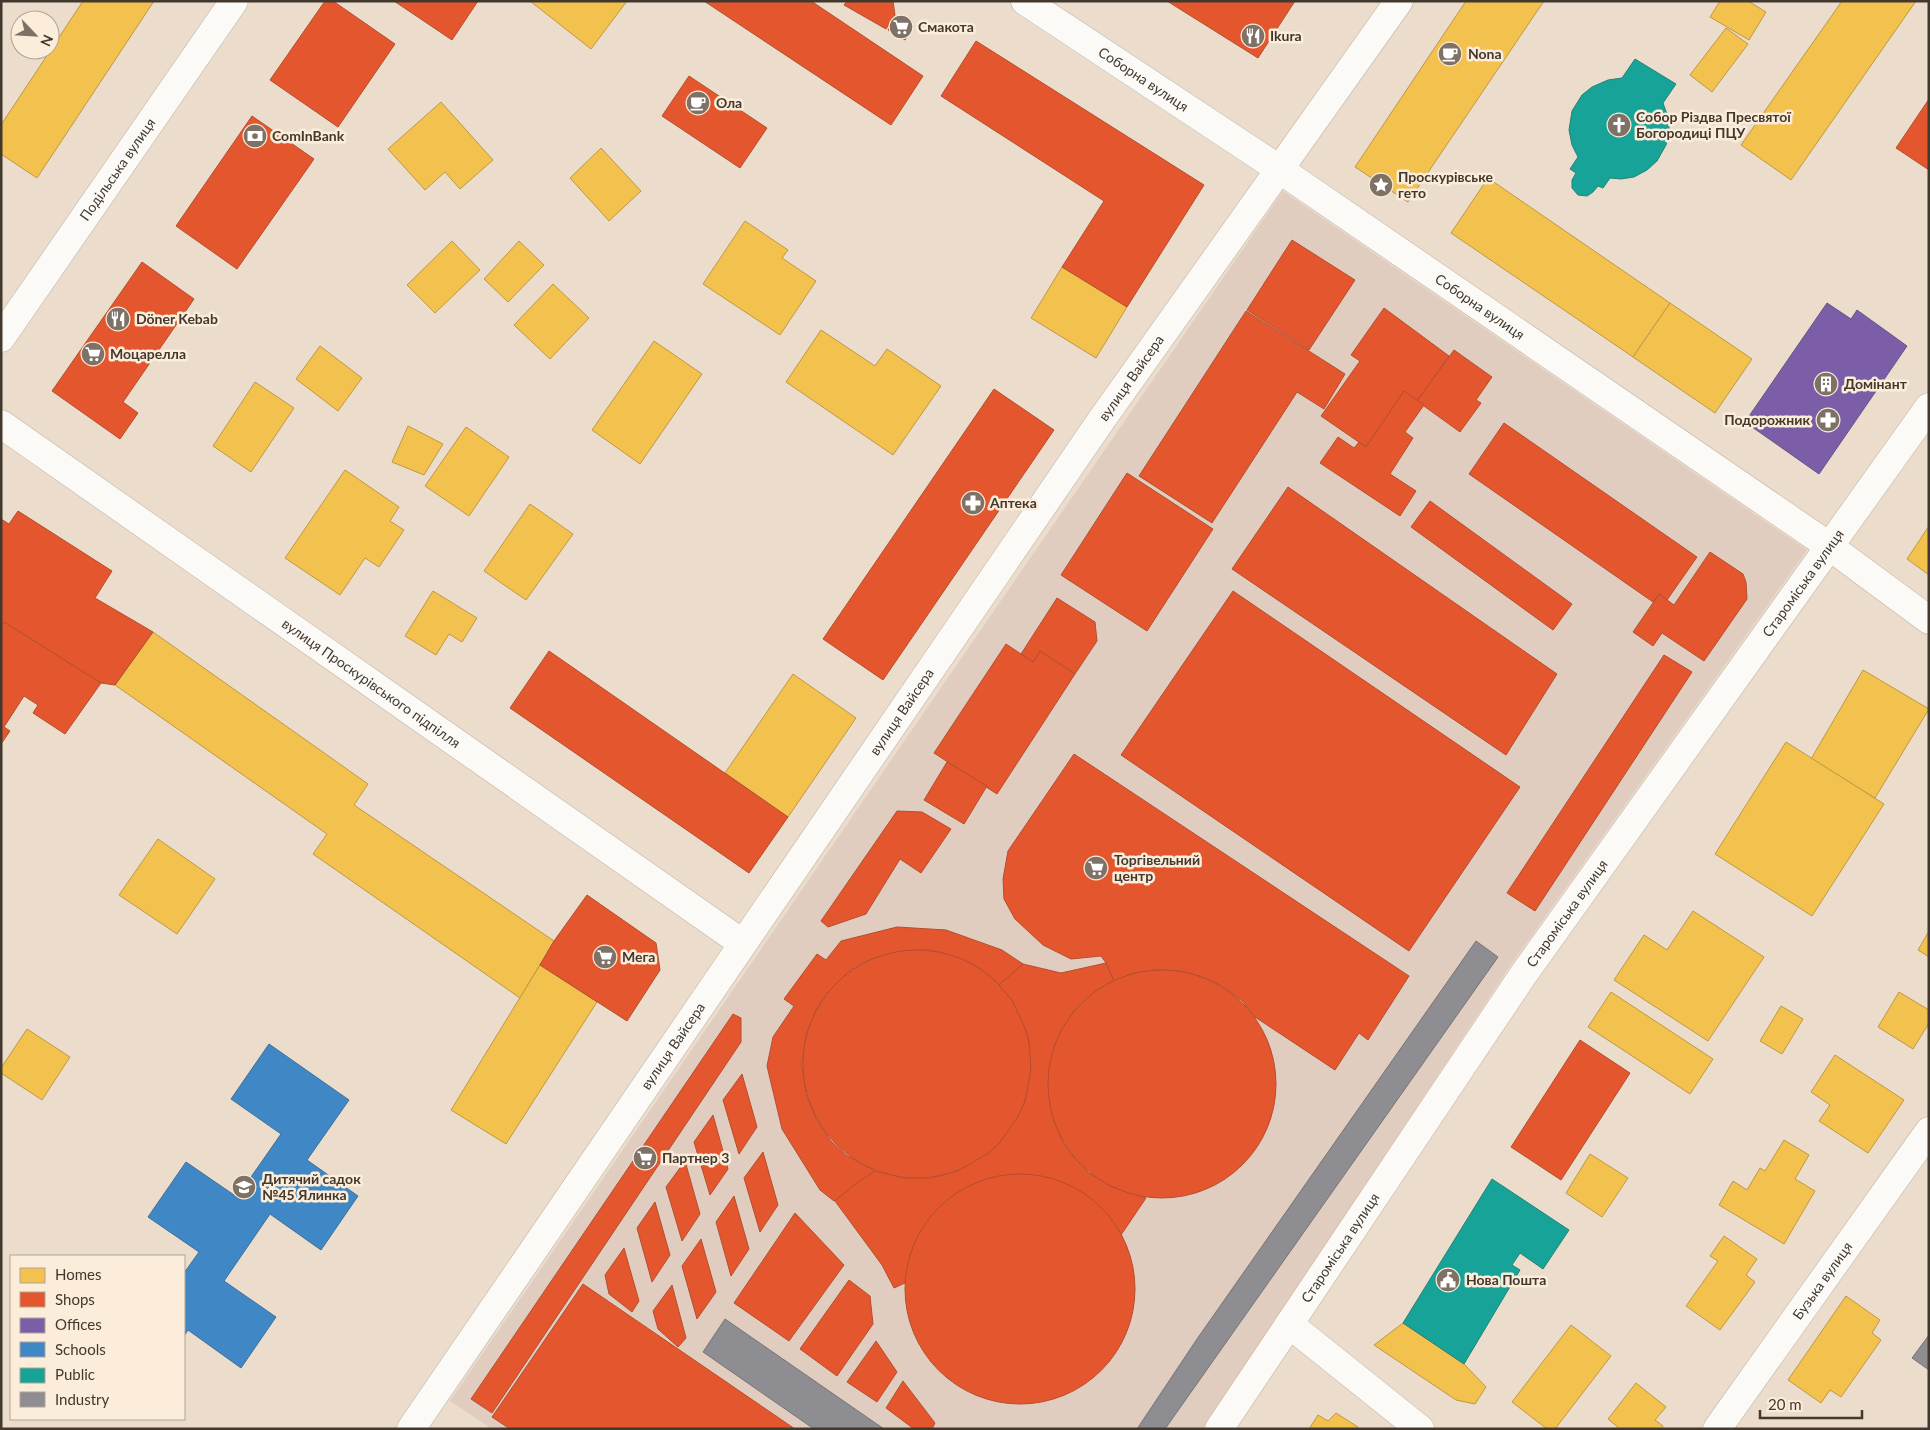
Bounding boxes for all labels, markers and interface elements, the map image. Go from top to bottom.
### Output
north arrow [10,10,60,60]
supermarket icon: Смакота [888,14,914,40]
place label: Смакота [918,18,974,35]
restaurant icon: Ikura [1240,23,1266,49]
place label: Ikura [1270,27,1302,44]
text: N [37,32,57,49]
cafe icon: Nona [1437,41,1463,67]
street label: Соборна вулиця [1095,43,1192,115]
place label: Nona [1468,45,1502,62]
cafe icon: Ола [685,90,711,116]
place label: Ола [716,94,742,111]
place label: Собор Різдва Пресвятої Богородиці ПЦУ [1636,108,1791,141]
church icon: Собор Різдва Пресвятої Богородиці ПЦУ [1606,112,1632,138]
street label: Подільська вулиця [76,115,159,224]
bank icon: ComInBank [242,123,268,149]
place label: ComInBank [272,127,345,144]
place label: Проскурівське гето [1398,168,1493,201]
place icon: Проскурівське гето [1368,172,1394,198]
street label: Соборна вулиця [1432,270,1528,343]
restaurant icon: Döner Kebab [105,306,131,332]
place label: Döner Kebab [136,310,218,327]
street label: вулиця Вайсера [1095,332,1167,424]
supermarket icon: Моцарелла [80,341,106,367]
place label: Моцарелла [110,345,186,362]
building icon: Домінант [1813,371,1839,397]
place label: Домінант [1844,375,1908,392]
pharmacy icon: Подорожник [1815,407,1841,433]
place label: Подорожник [1724,411,1810,428]
pharmacy icon: Аптека [960,490,986,516]
place label: Аптека [989,494,1037,511]
street label: Староміська вулиця [1758,526,1847,640]
street label: вулиця Проскурівського підпілля [279,615,464,751]
street label: вулиця Вайсера [866,665,937,758]
place label: Торгівельний центр [1114,851,1200,884]
supermarket icon: Торгівельний центр [1083,855,1109,881]
street label: Староміська вулиця [1522,856,1611,970]
supermarket icon: Мега [592,944,618,970]
place label: Мега [622,948,655,965]
street label: вулиця Вайсера [637,999,708,1092]
supermarket icon: Партнер 3 [632,1145,658,1171]
place label: Партнер 3 [662,1149,729,1166]
place label: Дитячий садок №45 Ялинка [262,1170,361,1203]
school or university icon: Дитячий садок №45 Ялинка [231,1174,257,1200]
street label: Староміська вулиця [1297,1190,1383,1306]
street label: Бузька вулиця [1789,1238,1855,1323]
legend [10,1255,185,1420]
text: Homes [55,1265,101,1283]
public building icon: Нова Пошта [1435,1267,1461,1293]
place label: Нова Пошта [1466,1271,1546,1288]
text: Shops [55,1290,95,1308]
text: Offices [55,1315,102,1333]
text: Schools [55,1340,106,1358]
text: Public [55,1365,95,1383]
scale bar [1760,1388,1862,1420]
text: Industry [55,1390,110,1408]
text: 20 m [1768,1395,1802,1413]

